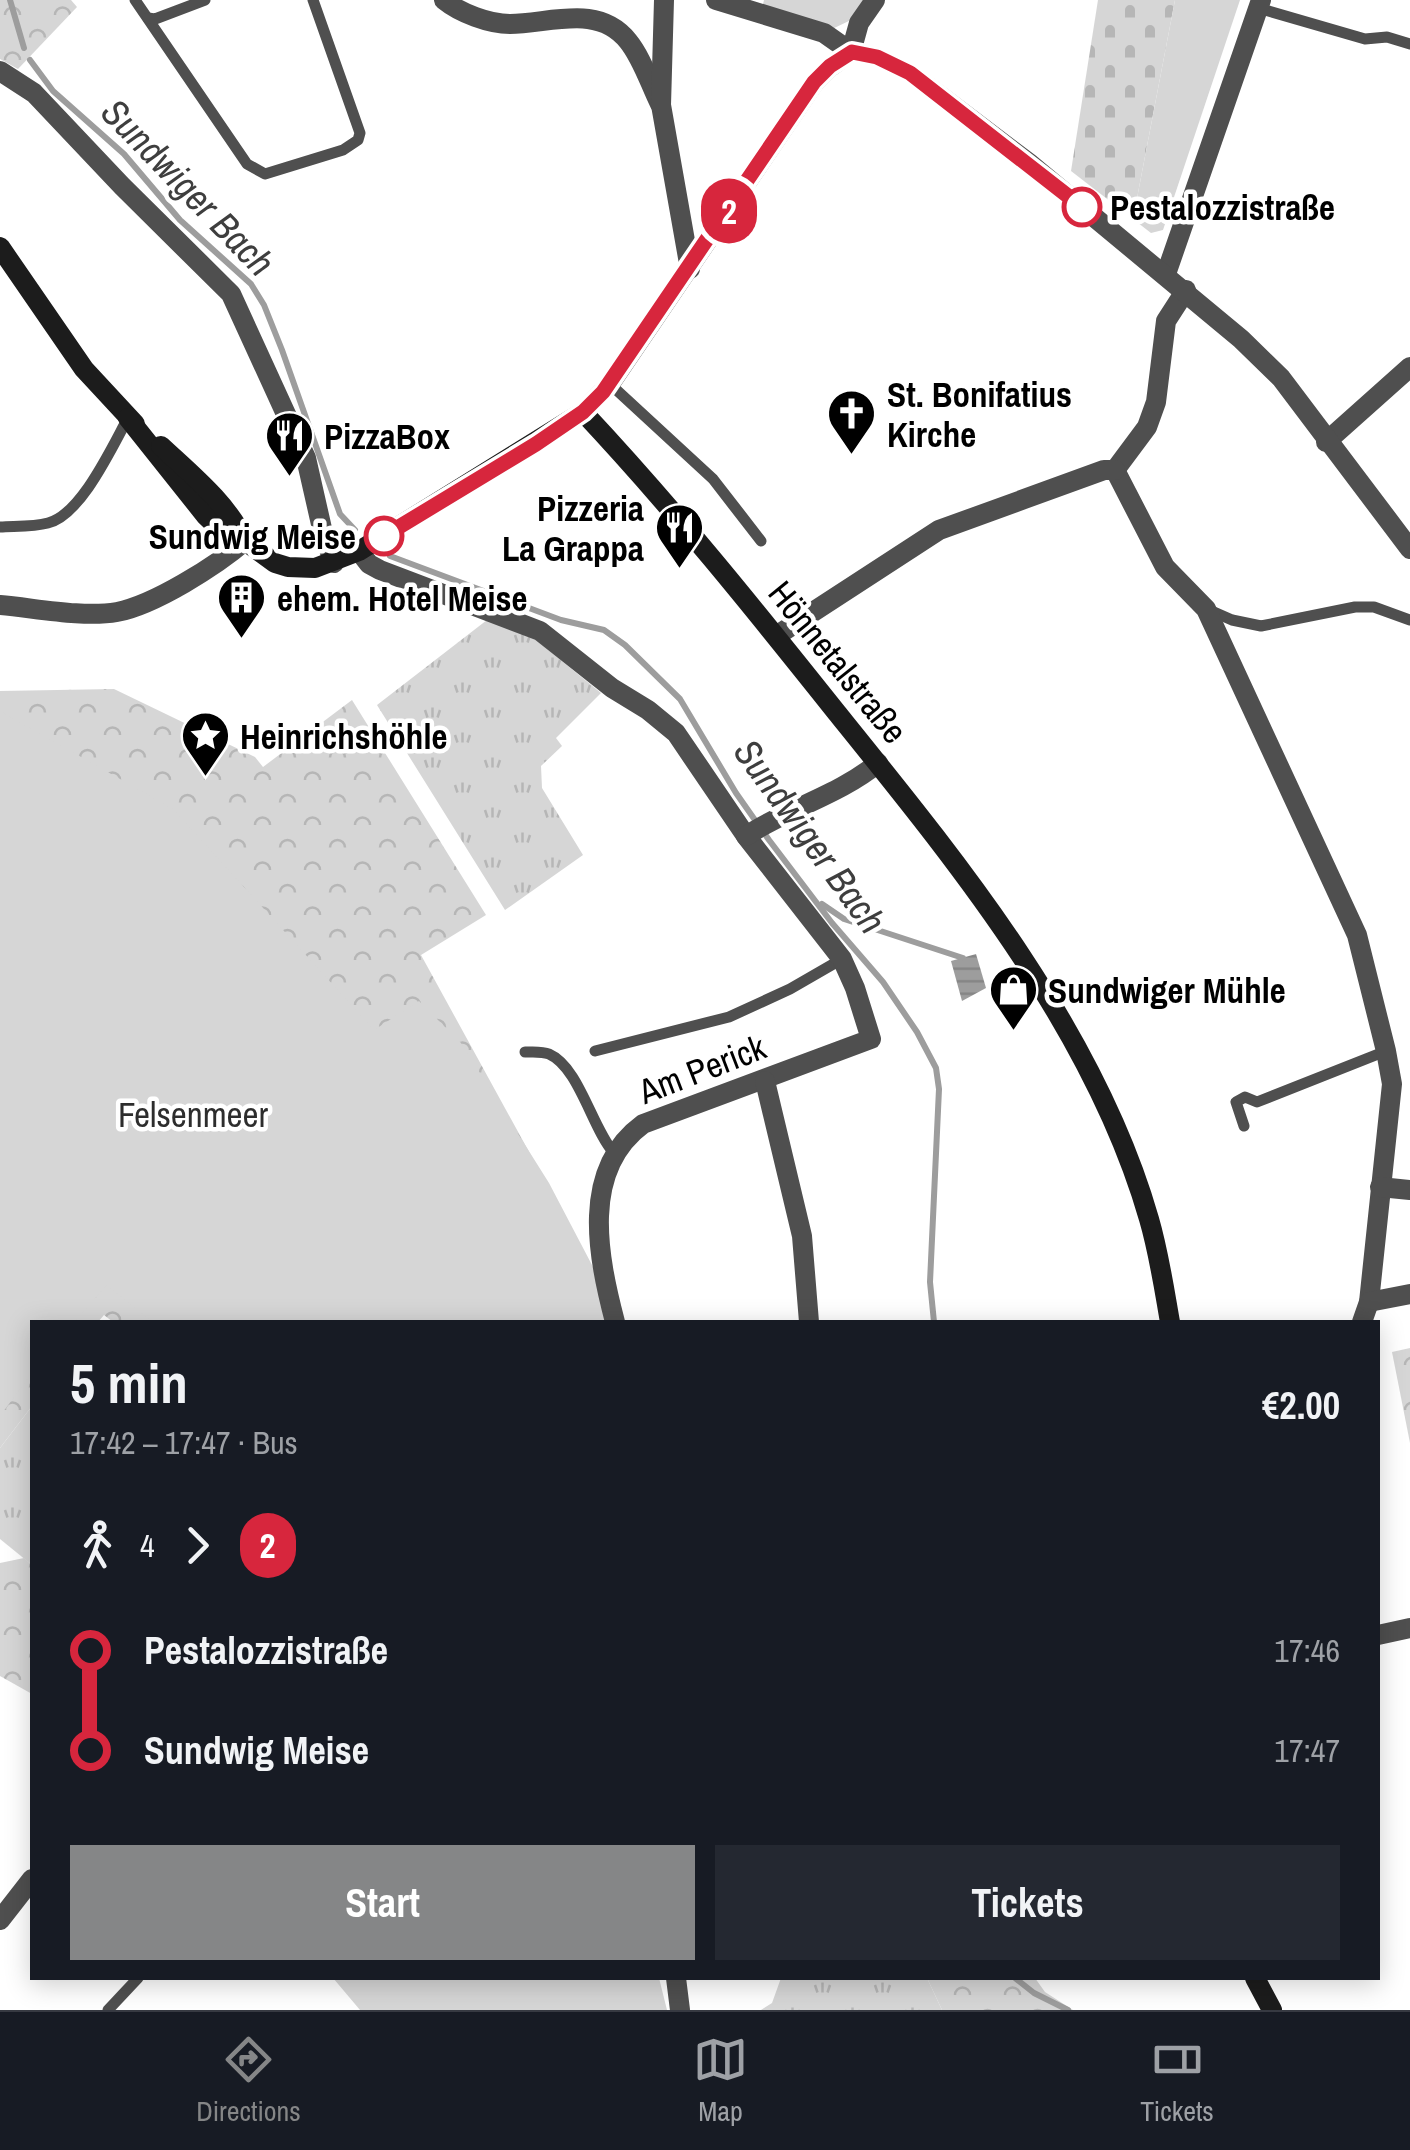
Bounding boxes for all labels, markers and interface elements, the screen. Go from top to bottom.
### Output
water label: Sundwiger Bach [90,87,286,287]
line badge: 2 [696,178,762,244]
place label: Pestalozzistraße [1110,184,1335,231]
text: 2 [721,188,737,235]
marker: Pestalozzistraße [1063,188,1101,226]
place label: St. Bonifatius Kirche [887,371,1072,458]
church icon: St. Bonifatius Kirche [826,388,878,456]
restaurant icon: PizzaBox [263,410,315,478]
place label: PizzaBox [324,413,450,460]
place label: Pizzeria La Grappa [502,485,644,572]
restaurant icon: Pizzeria La Grappa [653,502,705,570]
place label: Sundwig Meise [149,513,356,560]
marker: Sundwig Meise [365,517,403,555]
street label: Hönnetalstraße [758,571,918,753]
building icon: ehem. Hotel Meise [216,572,268,640]
place label: ehem. Hotel Meise [277,575,527,622]
place icon: Heinrichshöhle [179,710,231,778]
place label: Heinrichshöhle [240,713,447,760]
water label: Sundwiger Bach [722,729,898,943]
shop icon: Sundwiger Mühle [987,964,1039,1032]
place label: Sundwiger Mühle [1048,967,1286,1014]
street label: Am Perick [631,1023,773,1115]
park label: Felsenmeer [118,1091,268,1138]
text: 5 min [70,1346,188,1420]
text: €2.00 [1262,1380,1340,1431]
text: 17:42 – 17:47 · Bus [70,1421,298,1464]
icon: walk [70,1518,125,1573]
icon: forward [170,1518,225,1573]
text: 2 [260,1522,276,1569]
text: 4 [140,1524,155,1567]
text: Pestalozzistraße [144,1625,388,1676]
text: 17:46 [1274,1629,1340,1672]
text: Sundwig Meise [144,1725,369,1776]
text: 17:47 [1274,1729,1340,1772]
button: Start [70,1845,695,1960]
button: Tickets [715,1845,1340,1960]
tab: Directions [196,2032,301,2130]
tab: Map [693,2032,748,2130]
tab: Tickets [1140,2032,1214,2130]

